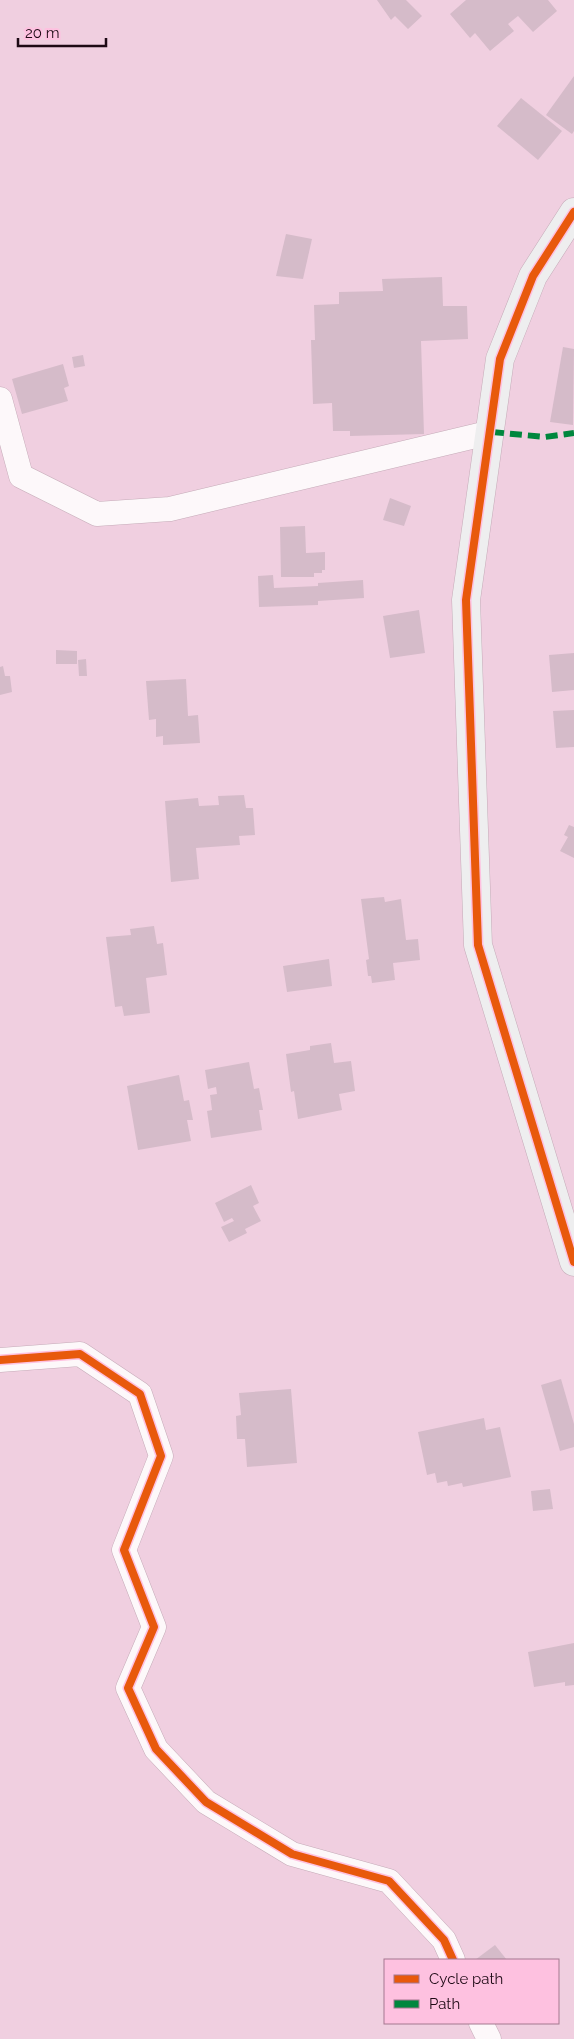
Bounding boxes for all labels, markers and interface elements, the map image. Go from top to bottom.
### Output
scale bar [18,15,105,47]
text: 20 m [25,24,60,42]
legend [384,1959,559,2024]
text: Cycle path [429,1970,503,1988]
text: Path [429,1995,460,2013]

